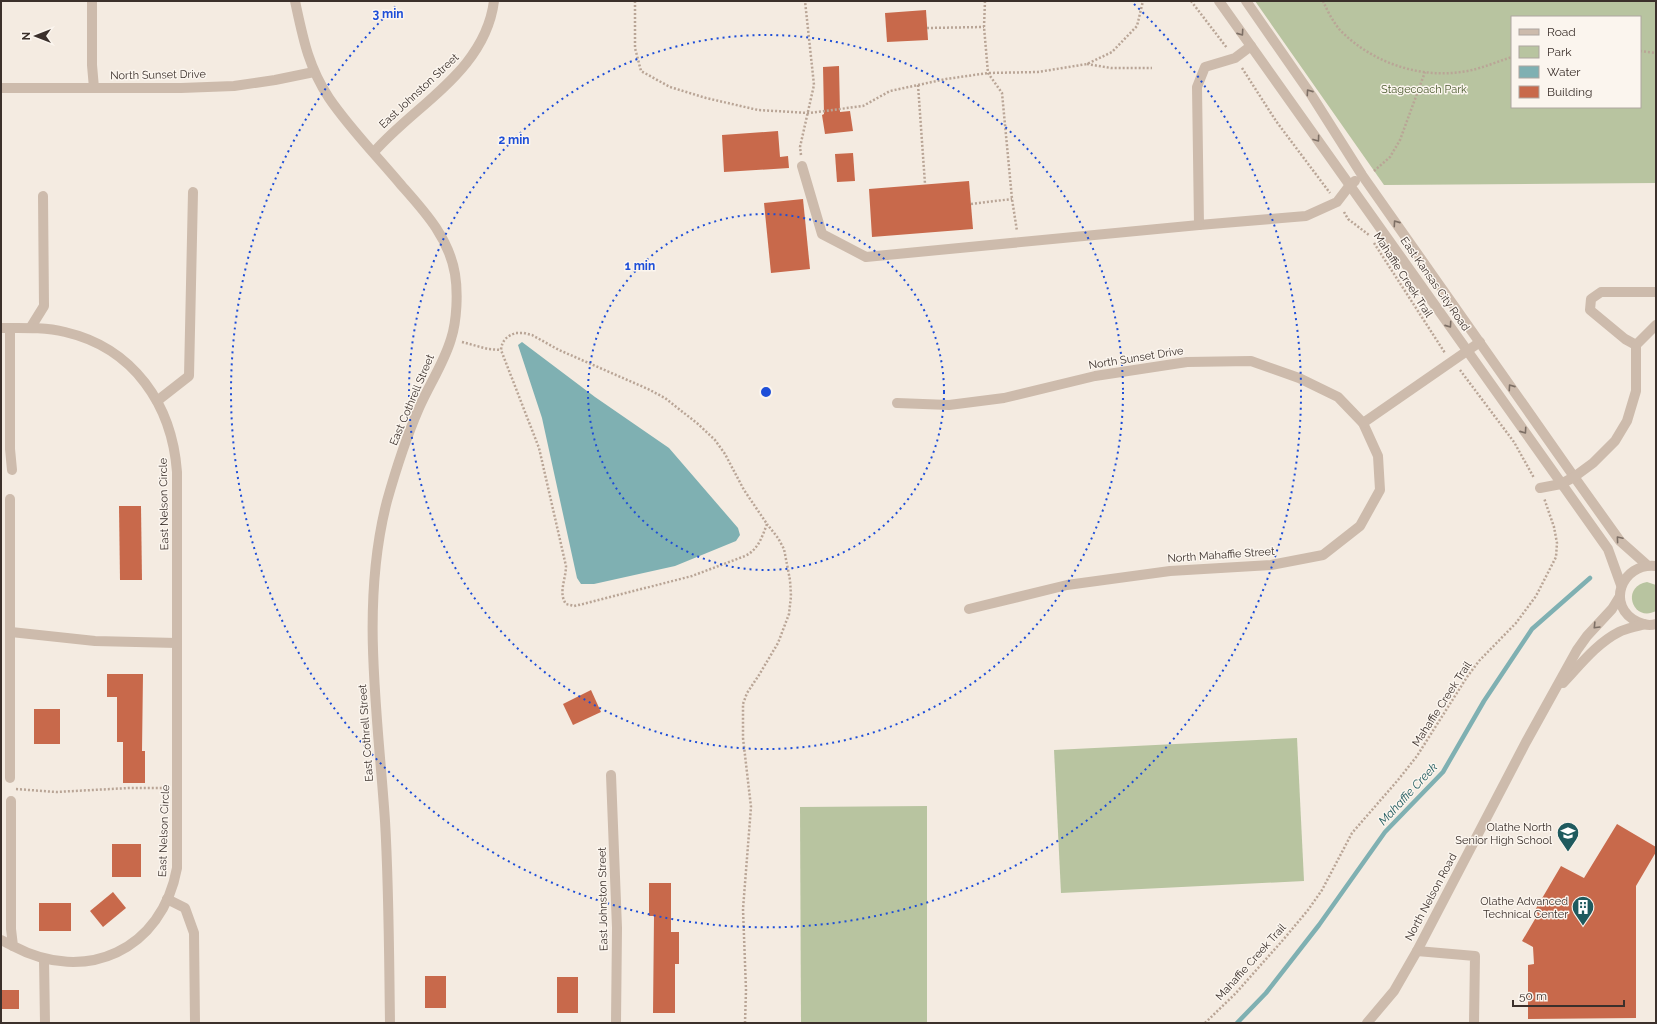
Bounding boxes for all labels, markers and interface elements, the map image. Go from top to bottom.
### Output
text: 3 min [372,7,404,21]
north arrow [16,16,56,56]
legend [1511,16,1641,108]
text: Road [1547,25,1576,39]
one-way arrow [1236,29,1244,36]
text: N [20,32,33,40]
text: Park [1547,45,1572,59]
street label: East Johnston Street [377,51,462,131]
text: Water [1547,65,1581,79]
street label: North Sunset Drive [110,68,207,82]
park label: Stagecoach Park [1381,83,1467,96]
text: Building [1547,85,1593,99]
one-way arrow [1307,89,1314,96]
text: 2 min [498,133,530,147]
one-way arrow [1312,134,1319,141]
one-way arrow [1394,221,1401,228]
street label: Mahaffie Creek Trail [1371,230,1435,320]
street label: East Kansas City Road [1398,234,1472,334]
text: 1 min [625,259,655,273]
one-way arrow [1444,320,1451,327]
street label: North Sunset Drive [1088,344,1185,372]
street label: East Cothrell Street [387,352,437,447]
one-way arrow [1508,384,1516,391]
centre of rings [759,385,773,399]
one-way arrow [1519,427,1527,434]
street label: East Nelson Circle [157,457,171,550]
one-way arrow [1616,536,1623,543]
street label: North Mahaffie Street [1167,545,1275,565]
one-way arrow [1593,621,1601,629]
street label: Mahaffie Creek Trail [1410,659,1474,749]
street label: East Cothrell Street [356,684,376,782]
water label: Mahaffie Creek [1376,760,1441,828]
street label: East Nelson Circle [156,784,172,877]
school or university icon: Olathe North Senior High School [1555,820,1581,853]
place label: Olathe North Senior High School [1455,821,1552,847]
street label: East Johnston Street [596,847,610,951]
street label: North Nelson Road [1402,851,1460,943]
building icon: Olathe Advanced Technical Center [1570,894,1596,927]
place label: Olathe Advanced Technical Center [1480,895,1568,921]
street label: Mahaffie Creek Trail [1213,921,1289,1003]
scale bar [1513,982,1624,1008]
text: 50 m [1519,989,1547,1003]

